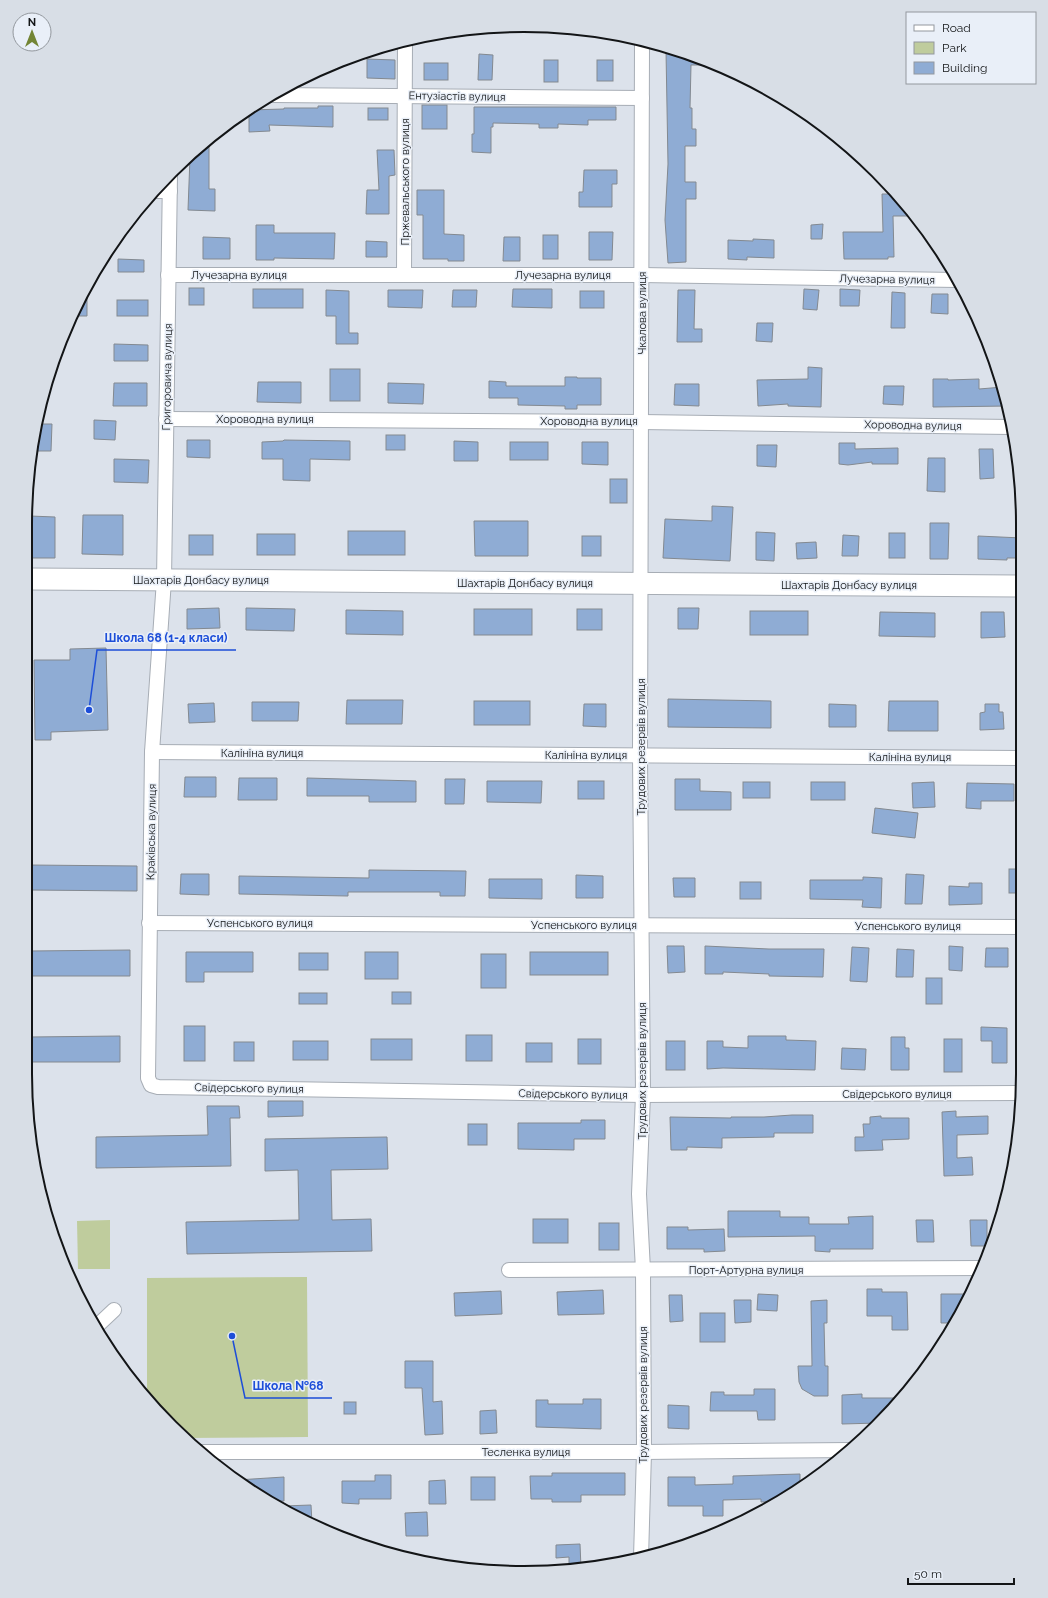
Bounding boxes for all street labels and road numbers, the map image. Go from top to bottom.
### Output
street label: Ентузіастів вулиця [408,89,505,104]
street label: Пржевальського вулиця [399,118,412,246]
street label: Лучезарна вулиця [191,269,287,282]
street label: Лучезарна вулиця [515,269,611,282]
street label: Чкалова вулиця [636,272,649,354]
street label: Лучезарна вулиця [839,272,935,287]
street label: Григоровича вулиця [160,323,175,431]
street label: Хороводна вулиця [216,413,314,426]
street label: Хороводна вулиця [540,415,638,428]
street label: Хороводна вулиця [864,418,962,433]
street label: Шахтарів Донбасу вулиця [133,574,269,587]
street label: Шахтарів Донбасу вулиця [457,577,593,590]
street label: Шахтарів Донбасу вулиця [781,579,917,592]
street label: Трудових резервів вулиця [635,678,648,816]
street label: Калініна вулиця [221,747,303,760]
street label: Калініна вулиця [545,749,627,762]
street label: Калініна вулиця [869,751,951,764]
street label: Краківська вулиця [144,784,159,880]
street label: Успенського вулиця [207,917,313,930]
street label: Успенського вулиця [531,919,637,932]
street label: Успенського вулиця [855,920,961,933]
street label: Трудових резервів вулиця [636,1002,649,1140]
street label: Свідерського вулиця [194,1081,304,1096]
street label: Свідерського вулиця [518,1087,628,1102]
street label: Свідерського вулиця [842,1088,952,1101]
street label: Порт-Артурна вулиця [689,1264,803,1277]
street label: Трудових резервів вулиця [637,1326,650,1464]
street label: Тесленка вулиця [482,1446,570,1459]

